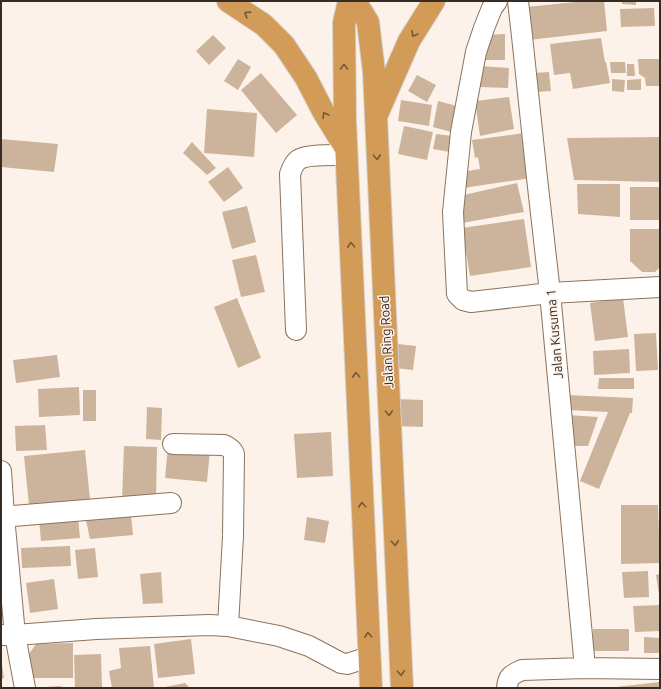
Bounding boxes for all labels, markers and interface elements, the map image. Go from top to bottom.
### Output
one-way arrow [245,12,252,19]
one-way arrow [411,30,419,37]
one-way arrow [340,64,348,70]
one-way arrow [323,112,330,119]
one-way arrow [373,154,382,160]
one-way arrow [346,242,355,248]
street label: Jalan Kusuma 1 [543,288,565,380]
street label: Jalan Ring Road [377,295,395,389]
one-way arrow [352,372,361,378]
one-way arrow [385,410,393,416]
one-way arrow [358,502,367,508]
one-way arrow [391,540,399,546]
one-way arrow [364,632,373,638]
one-way arrow [397,670,405,676]

